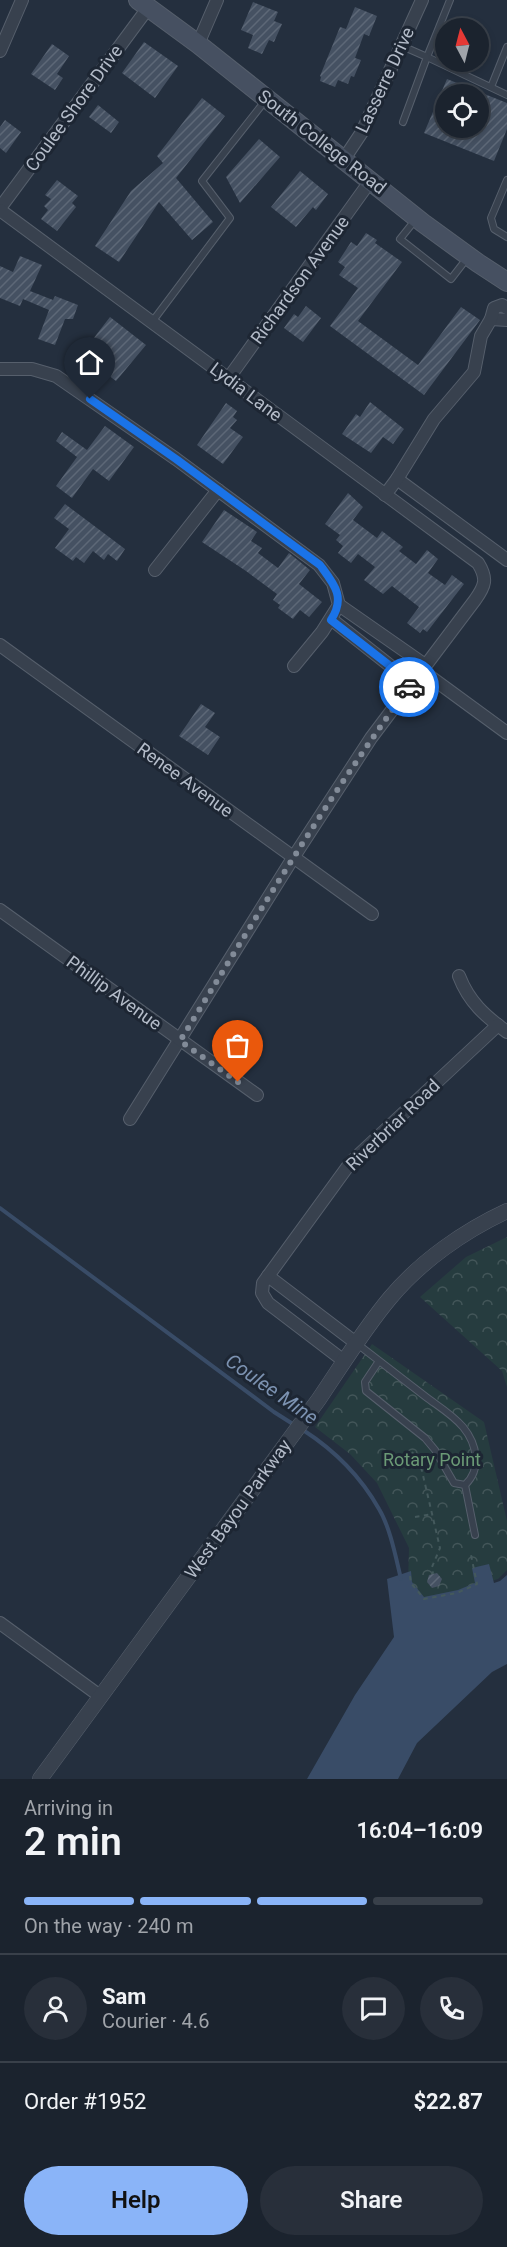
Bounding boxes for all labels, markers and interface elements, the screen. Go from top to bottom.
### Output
north arrow [435,18,489,72]
map controls [435,18,489,138]
street label: Lasserre Drive [351,24,418,136]
street label: Coulee Shore Drive [21,40,126,175]
button: locate [435,84,489,138]
street label: South College Road [254,85,391,198]
street label: Richardson Avenue [246,211,353,348]
pin [64,337,115,399]
icon: home [73,346,106,379]
street label: Lydia Lane [206,358,286,425]
courier [379,657,439,717]
icon: car [393,671,426,704]
street label: Renee Avenue [133,738,237,821]
street label: Phillip Avenue [63,951,166,1034]
pin [212,1020,263,1082]
icon: bag [221,1029,254,1062]
street label: Riverbriar Road [341,1075,444,1175]
water label: Coulee Mine [221,1348,323,1430]
street label: West Bayou Parkway [180,1435,295,1582]
park label: Rotary Point [383,1449,481,1470]
text: Arriving in [24,1796,113,1820]
text: 16:04–16:09 [356,1818,483,1843]
text: 2 min [24,1819,122,1865]
text: On the way · 240 m [24,1914,193,1938]
button: person [24,1977,87,2040]
button: chat [342,1977,405,2040]
button: phone [420,1977,483,2040]
text: Sam [102,1984,146,2009]
text: Courier · 4.6 [102,2009,209,2033]
text: Order #1952 [24,2089,146,2114]
text: $22.87 [414,2089,483,2114]
button: Help [24,2166,248,2235]
button: Share [260,2166,483,2235]

